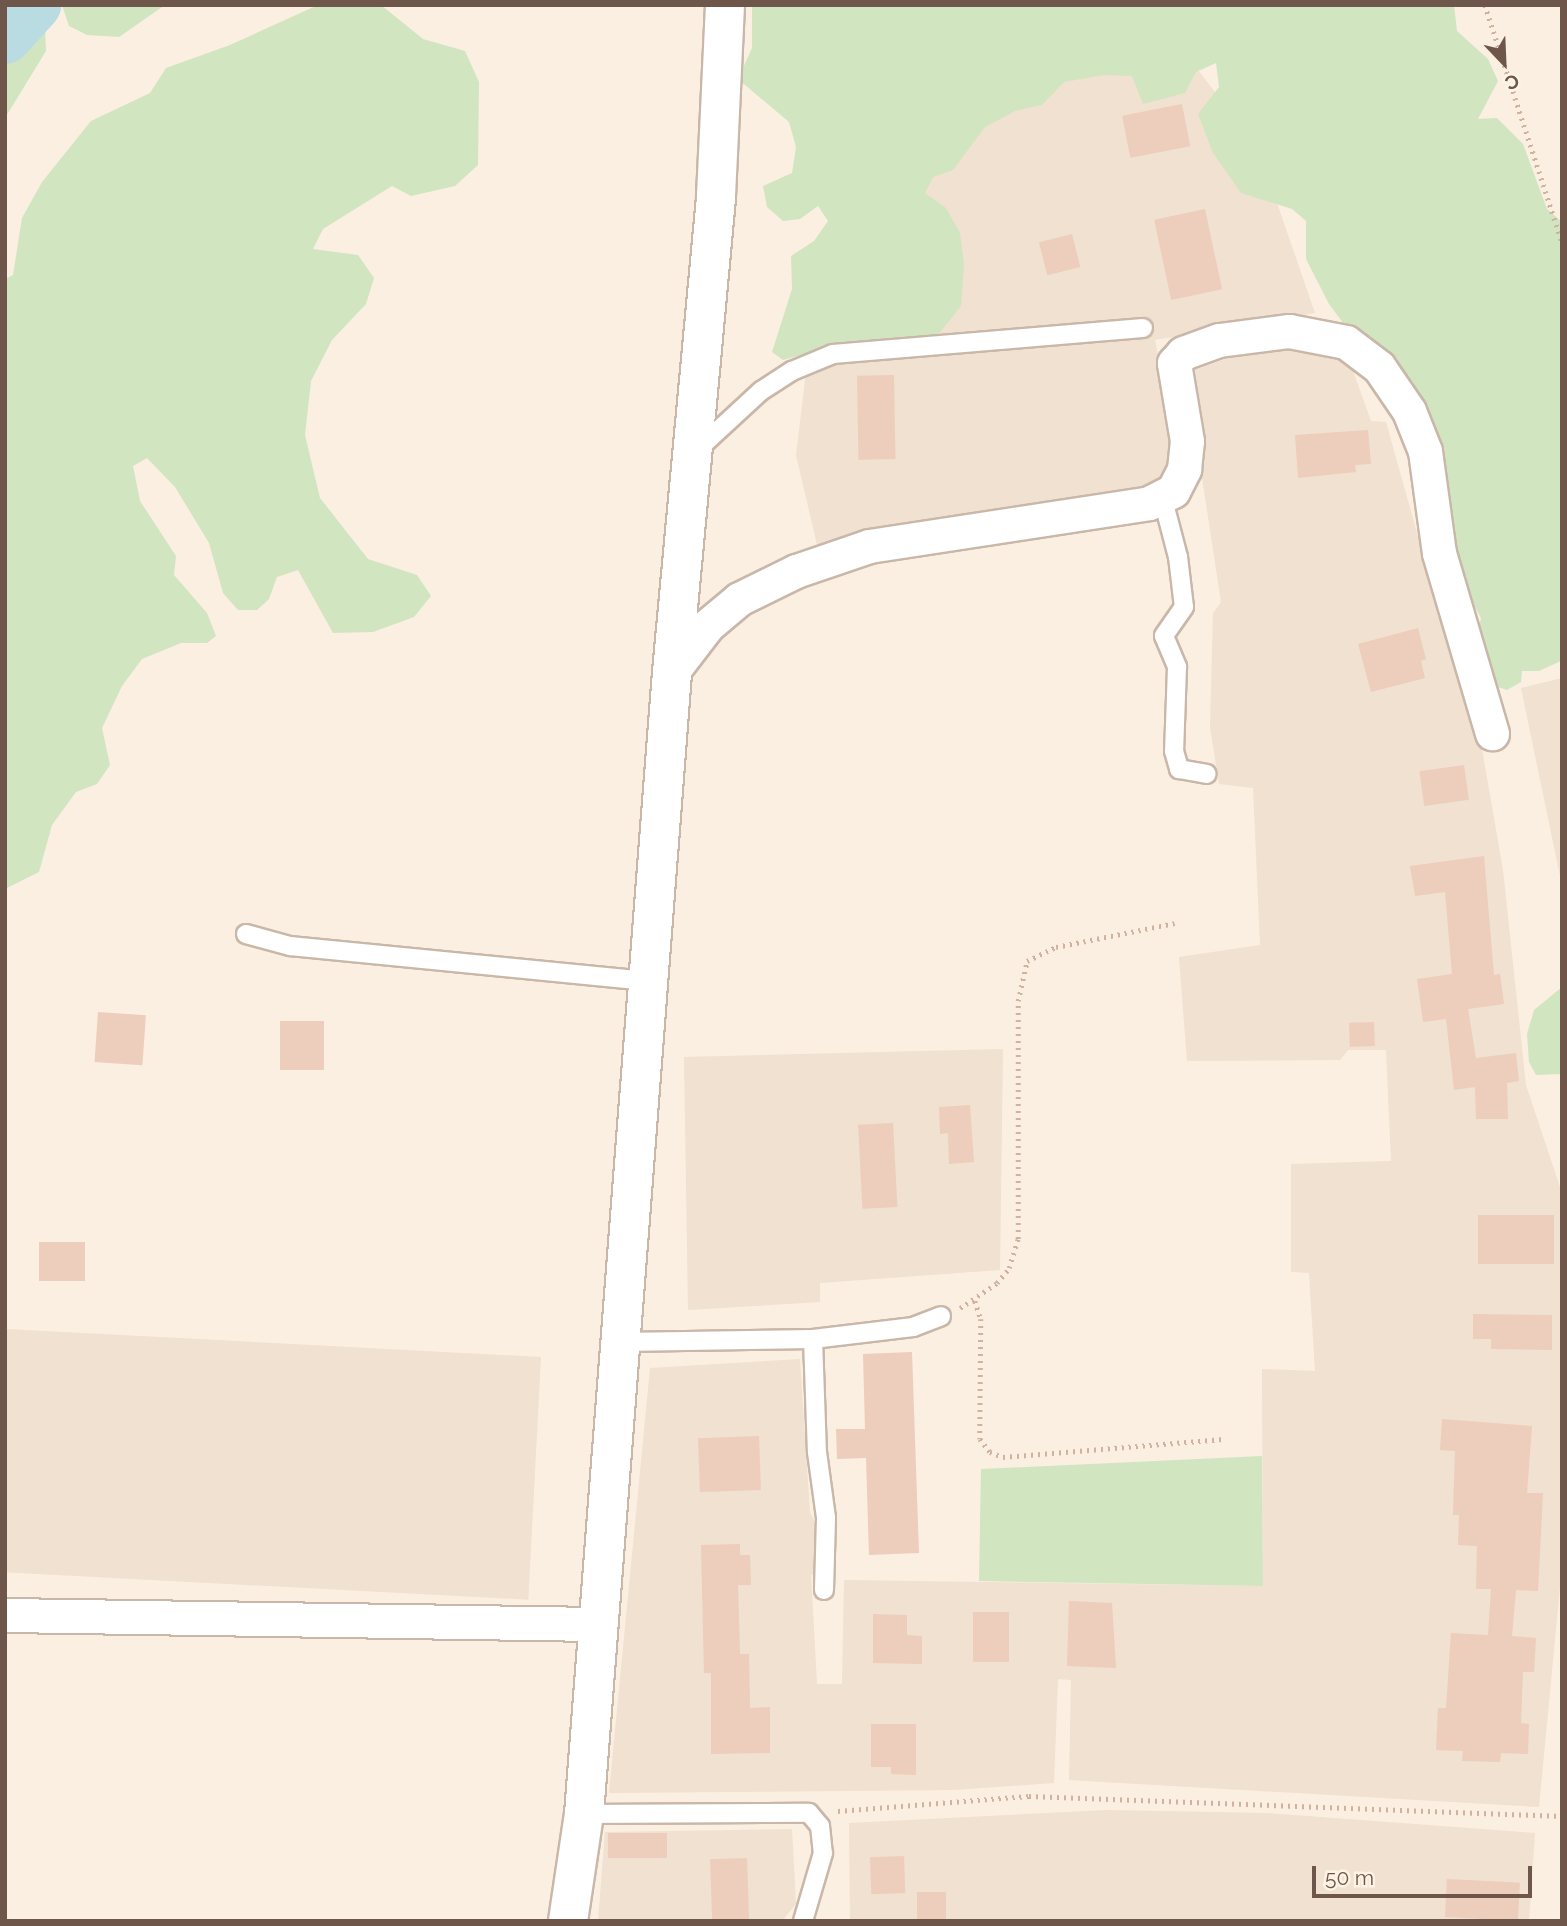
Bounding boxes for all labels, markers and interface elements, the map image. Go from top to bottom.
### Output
north arrow [1469,28,1539,98]
text: С [1502,70,1523,95]
scale bar [1315,1853,1536,1897]
text: 50 m [1325,1865,1374,1890]

